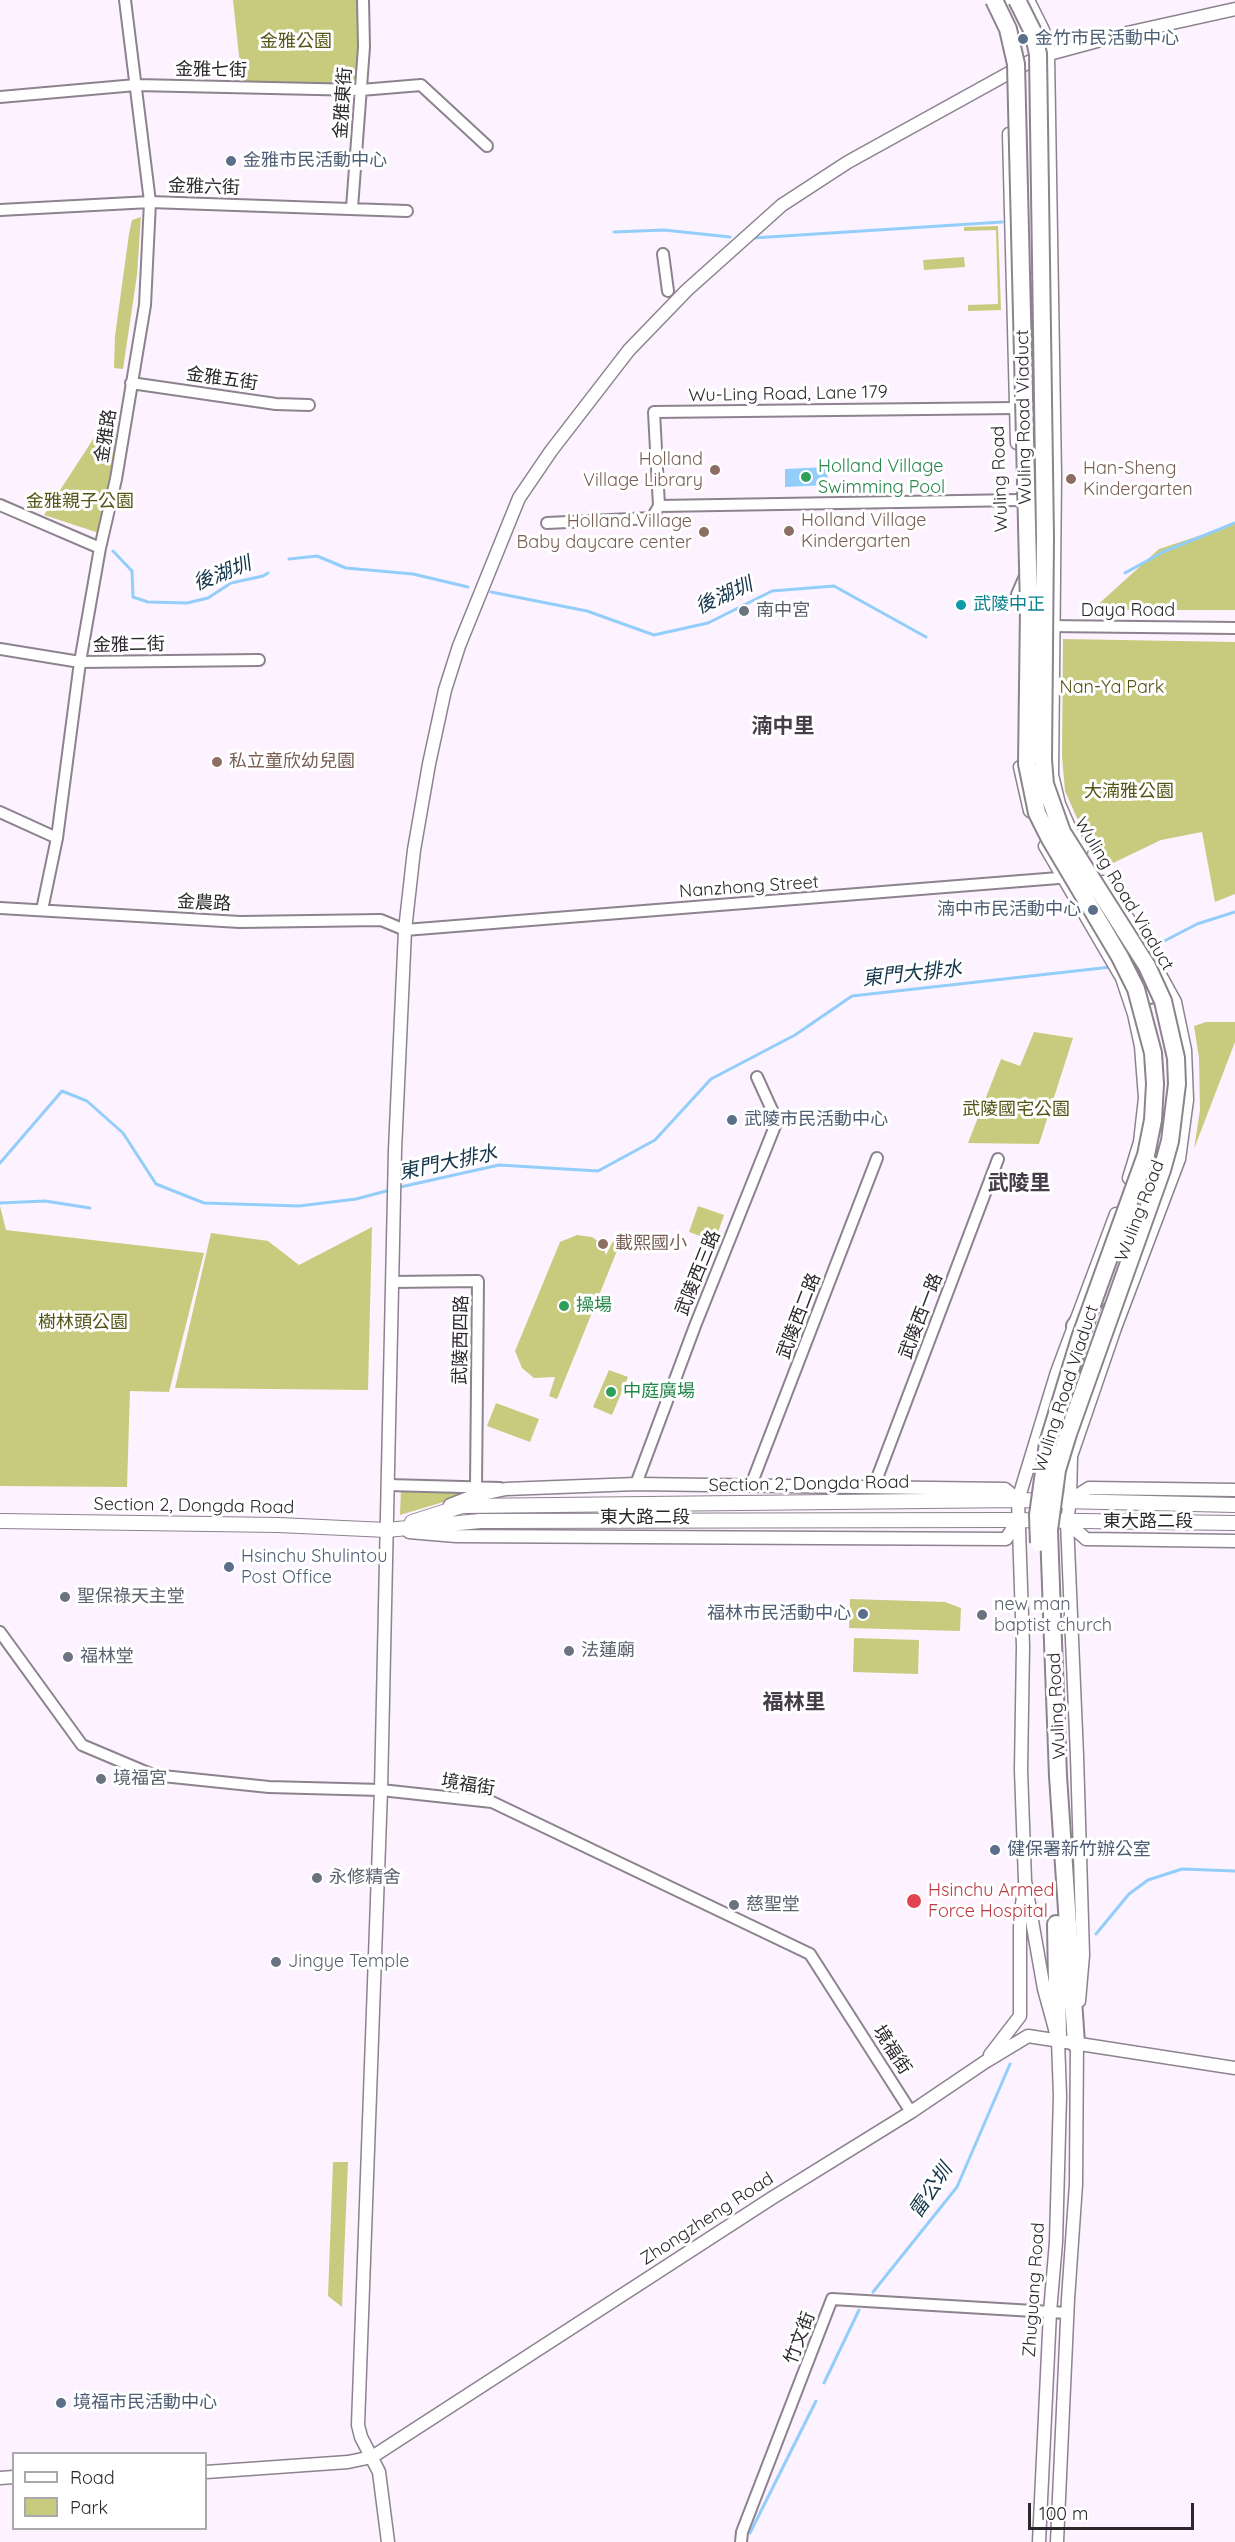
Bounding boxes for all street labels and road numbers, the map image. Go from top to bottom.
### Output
street label: 金雅七街 [175,59,247,81]
street label: 金雅東街 [330,66,356,140]
street label: 金雅六街 [168,175,240,199]
street label: Wuling Road Viaduct [1012,329,1036,505]
street label: 金雅五街 [185,363,259,395]
street label: Wu-Ling Road, Lane 179 [688,381,888,407]
street label: 金雅路 [91,408,121,464]
street label: Wuling Road [987,425,1013,533]
street label: Daya Road [1081,600,1175,622]
street label: 金雅二街 [93,634,165,656]
street label: Wuling Road Viaduct [1070,813,1178,975]
street label: Nanzhong Street [678,871,820,903]
street label: 金農路 [176,891,232,915]
street label: Wuling Road [1111,1157,1169,1265]
street label: 武陵西三路 [671,1227,725,1319]
street label: 武陵西二路 [773,1270,825,1362]
street label: 武陵西一路 [895,1270,947,1362]
street label: 武陵西四路 [449,1295,473,1385]
street label: Wuling Road Viaduct [1029,1302,1103,1476]
street label: Section 2, Dongda Road [708,1471,910,1497]
street label: Section 2, Dongda Road [93,1493,295,1519]
street label: 東大路二段 [600,1507,690,1529]
street label: 東大路二段 [1103,1511,1193,1533]
street label: Wuling Road [1043,1652,1071,1760]
street label: 境福街 [440,1770,496,1800]
street label: 境福街 [868,2021,916,2079]
street label: Zhongzheng Road [636,2168,778,2270]
street label: Zhuguang Road [1019,2222,1049,2358]
street label: 竹文街 [780,2309,820,2367]

